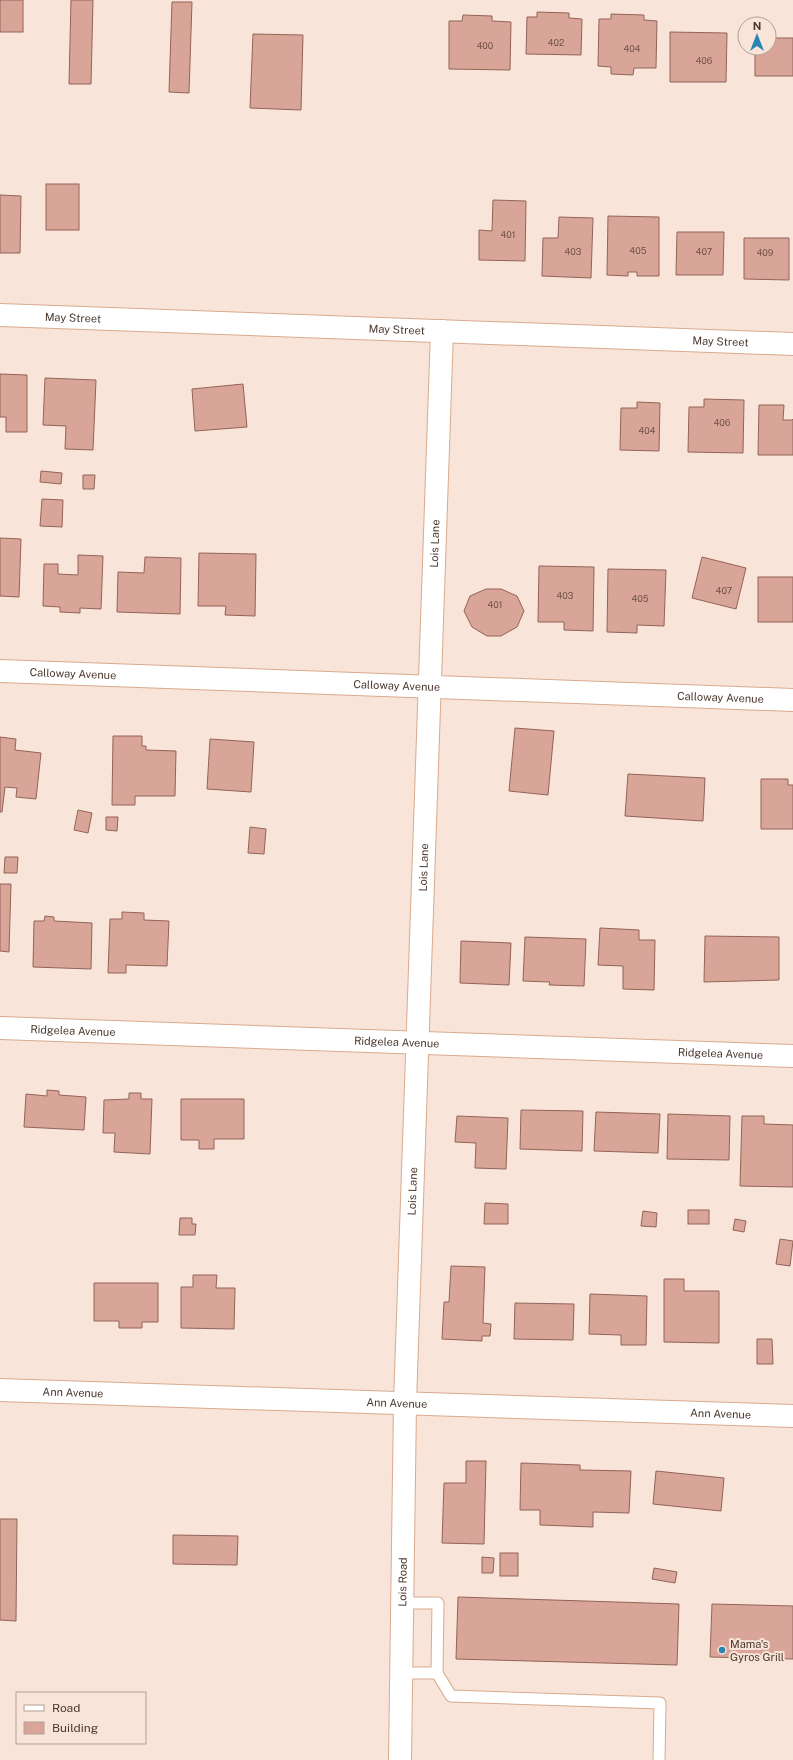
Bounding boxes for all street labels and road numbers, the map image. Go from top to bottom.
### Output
street label: May Street [45,311,101,325]
street label: May Street [368,322,425,337]
street label: May Street [692,334,749,348]
street label: Lois Lane [428,519,441,568]
street label: Calloway Avenue [29,666,117,681]
street label: Calloway Avenue [353,678,440,693]
street label: Calloway Avenue [677,690,764,705]
street label: Lois Lane [417,843,430,892]
street label: Ridgelea Avenue [30,1023,116,1038]
street label: Ridgelea Avenue [354,1035,440,1050]
street label: Ridgelea Avenue [678,1046,763,1061]
street label: Lois Lane [405,1167,419,1215]
street label: Ann Avenue [42,1385,104,1399]
street label: Ann Avenue [366,1396,427,1410]
street label: Ann Avenue [690,1407,751,1421]
street label: Lois Road [396,1557,409,1607]

